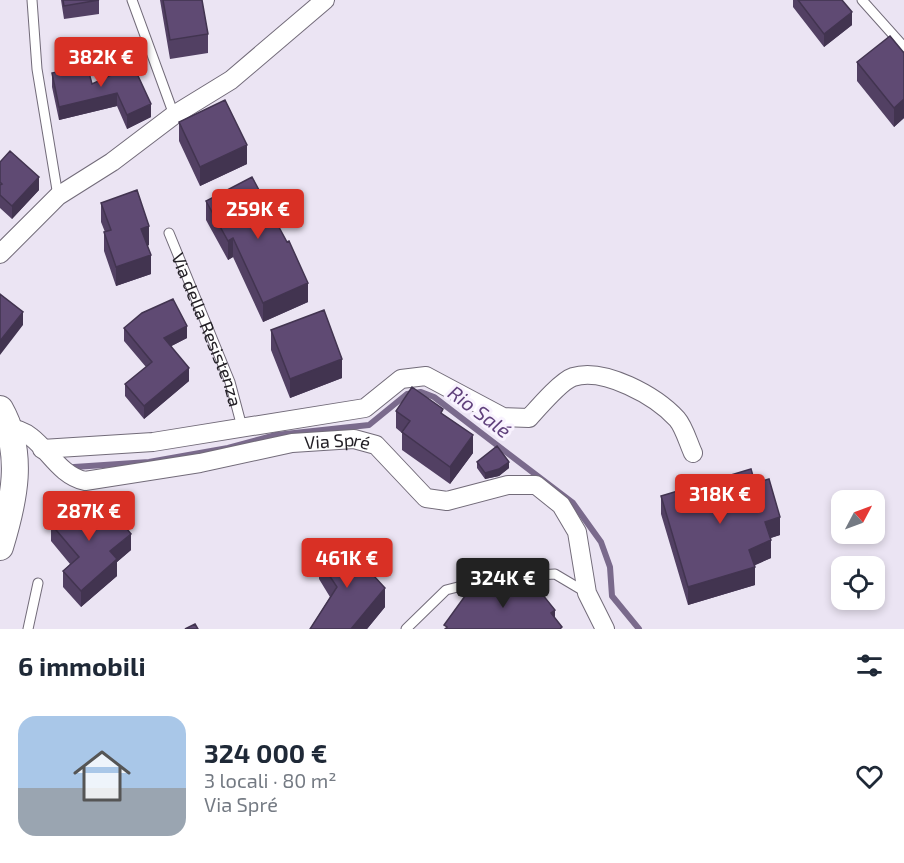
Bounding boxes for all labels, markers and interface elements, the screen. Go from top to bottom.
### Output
pin: 382K € [52,37,150,88]
text: 382K € [68,44,134,68]
pin: 259K € [209,189,307,240]
text: 259K € [226,196,290,220]
street label: Via della Resistenza [167,249,247,409]
water label: Rio Salé [444,380,516,442]
street label: Via Spré [304,428,373,454]
pin: 318K € [671,474,769,525]
text: 318K € [689,481,751,505]
north arrow [831,490,885,544]
map controls [831,490,885,610]
pin: 287K € [40,491,138,542]
text: 287K € [57,498,121,522]
pin: 461K € [298,538,396,589]
text: 461K € [316,545,378,569]
button: locate [831,556,885,610]
pin: 324K € [454,558,552,609]
text: 324K € [470,565,536,589]
icon: filters [853,649,886,682]
text: 6 immobili [18,650,146,681]
text: 324 000 € [204,737,328,768]
icon: home [66,740,138,812]
icon: heart [853,760,886,793]
text: 3 locali · 80 m² [204,768,337,792]
text: Via Spré [204,792,278,816]

